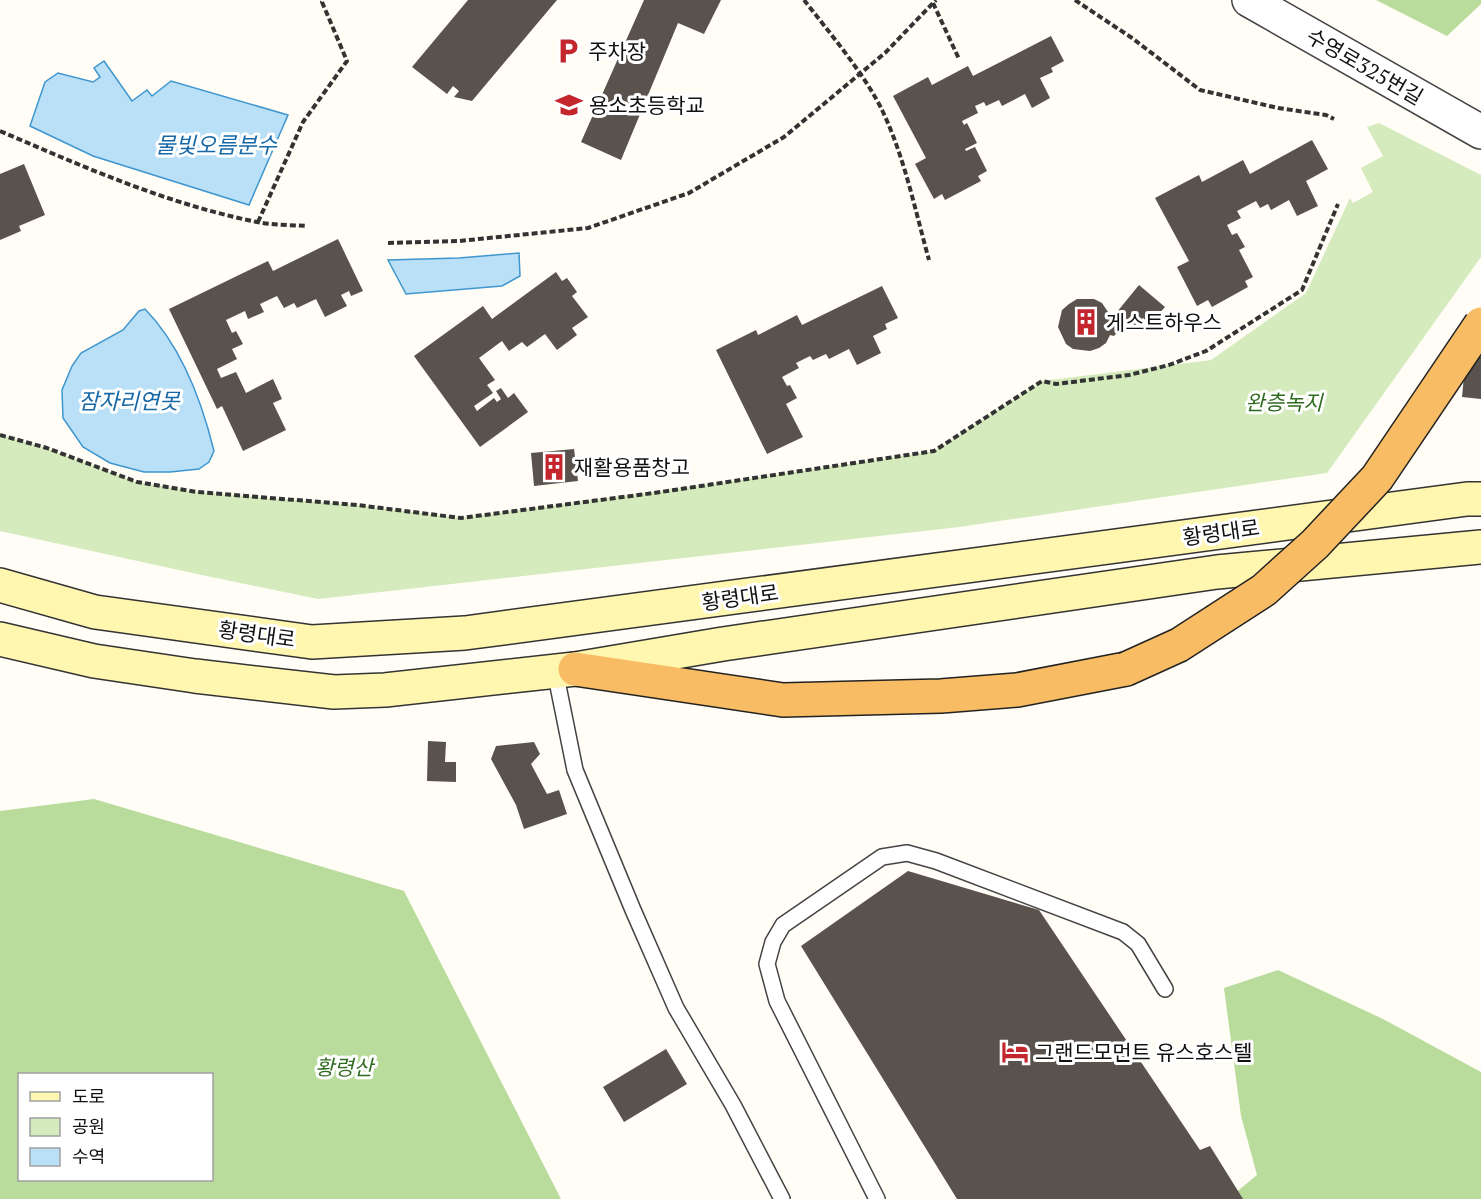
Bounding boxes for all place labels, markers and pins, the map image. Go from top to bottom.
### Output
parking icon: 주차장 [553,36,583,66]
place label: 주차장 [588,37,646,65]
school or university icon: 용소초등학교 [554,90,584,120]
place label: 용소초등학교 [589,91,705,119]
building icon: 게스트하우스 [1071,307,1101,337]
place label: 게스트하우스 [1106,308,1222,336]
building icon: 재활용품창고 [539,452,569,482]
place label: 재활용품창고 [574,453,690,481]
hotel icon: 그랜드모먼트 유스호스텔 [1000,1037,1030,1067]
place label: 그랜드모먼트 유스호스텔 [1035,1038,1253,1066]

